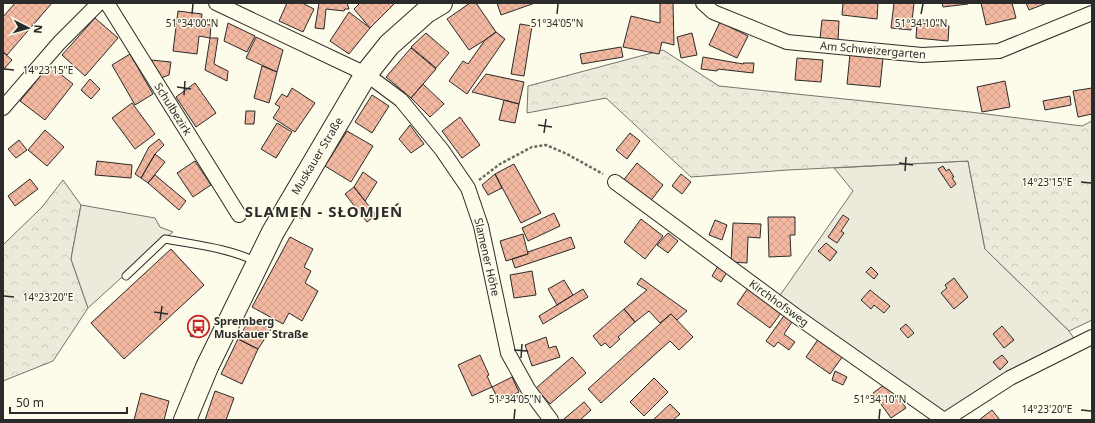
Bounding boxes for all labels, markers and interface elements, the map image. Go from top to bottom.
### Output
north arrow [8,8,48,48]
text: 51°34'00"N [166,16,218,30]
text: 51°34'05"N [531,16,583,30]
text: 51°34'10"N [895,16,947,30]
text: N [31,24,46,34]
street label: Am Schweizergarten [819,37,927,62]
text: 14°23'15"E [23,63,73,77]
street label: Schulbezirk [151,80,195,138]
street label: Muskauer Straße [287,114,346,197]
text: 14°23'15"E [1022,175,1072,189]
district label: SLAMEN - SŁOMJEŃ [245,201,403,221]
street label: Slamener Höhe [471,216,504,297]
street label: Kirchhofsweg [747,276,812,329]
text: 14°23'20"E [23,290,73,304]
place label: Spremberg Muskauer Straße [214,313,309,341]
bus stop icon: Spremberg Muskauer Straße [186,314,212,340]
scale bar [10,389,127,415]
text: 51°34'05"N [489,392,541,406]
text: 51°34'10"N [854,392,906,406]
text: 50 m [16,394,44,411]
text: 14°23'20"E [1022,402,1072,416]

